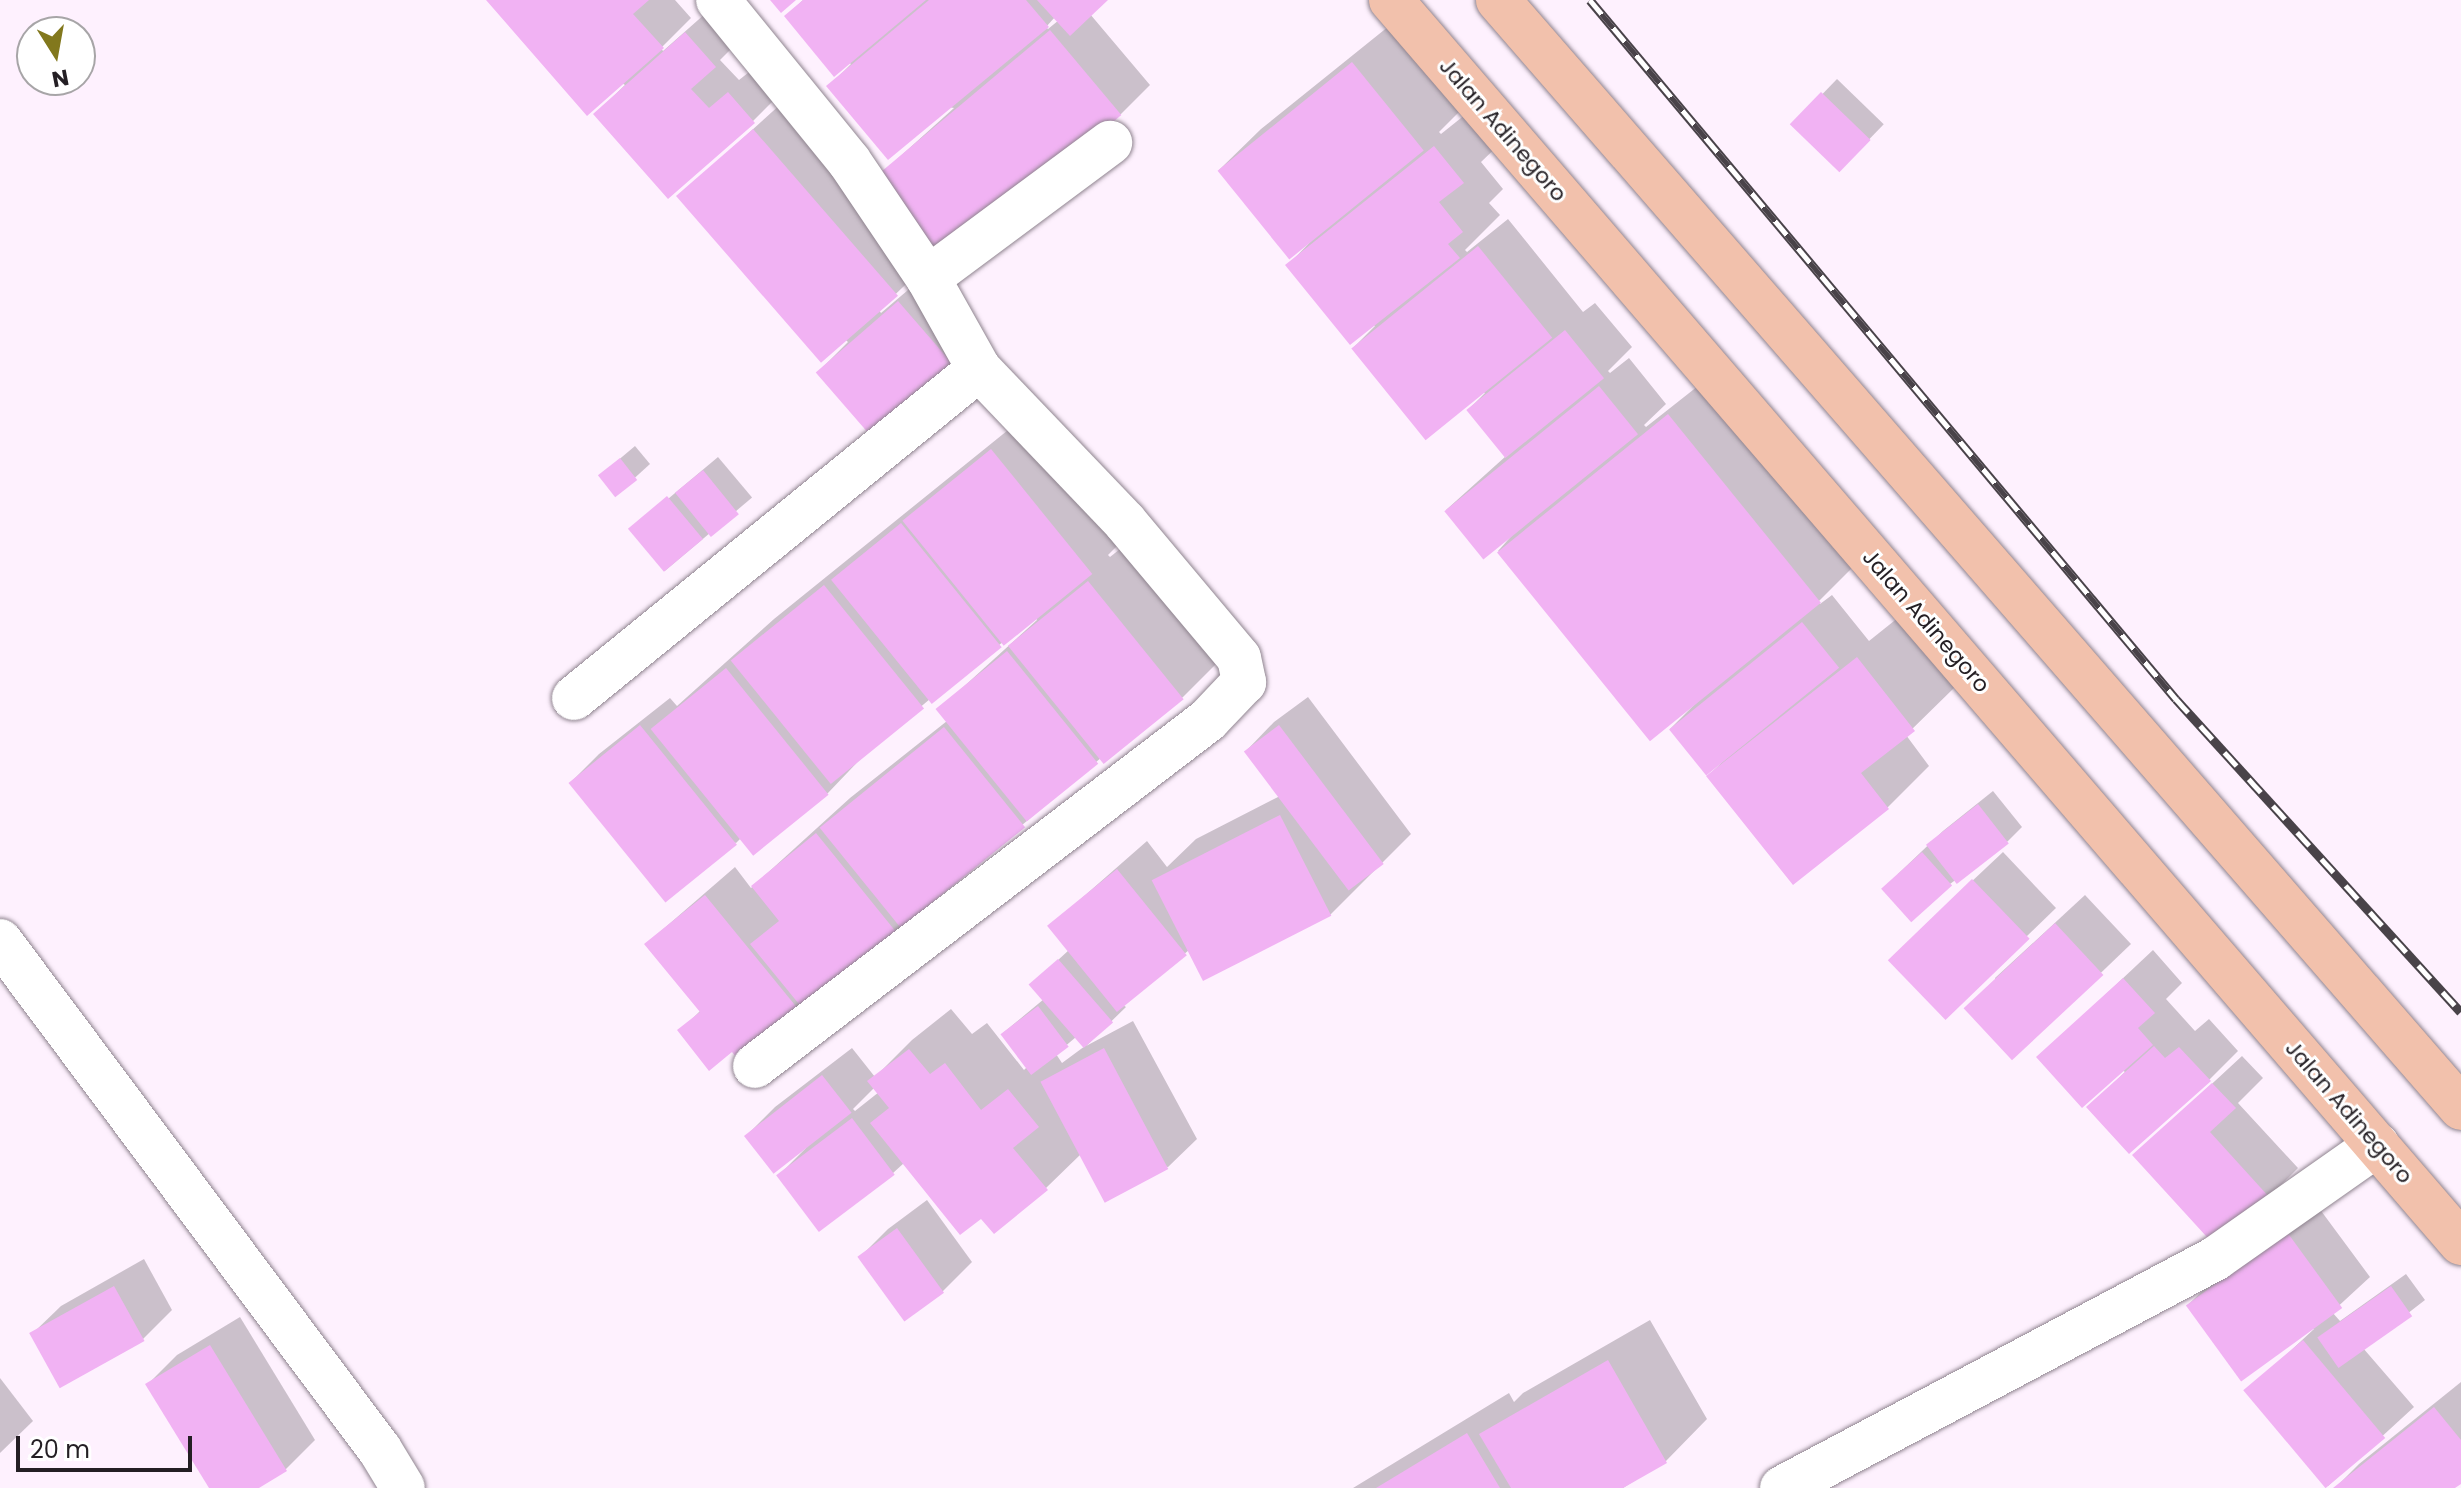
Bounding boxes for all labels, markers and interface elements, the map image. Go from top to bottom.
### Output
north arrow [16,16,96,96]
street label: Jalan Adinegoro [1434,53,1572,207]
text: N [49,61,71,95]
street label: Jalan Adinegoro [1857,544,1995,698]
street label: Jalan Adinegoro [2280,1035,2418,1189]
scale bar [20,1420,196,1470]
text: 20 m [30,1433,90,1466]

